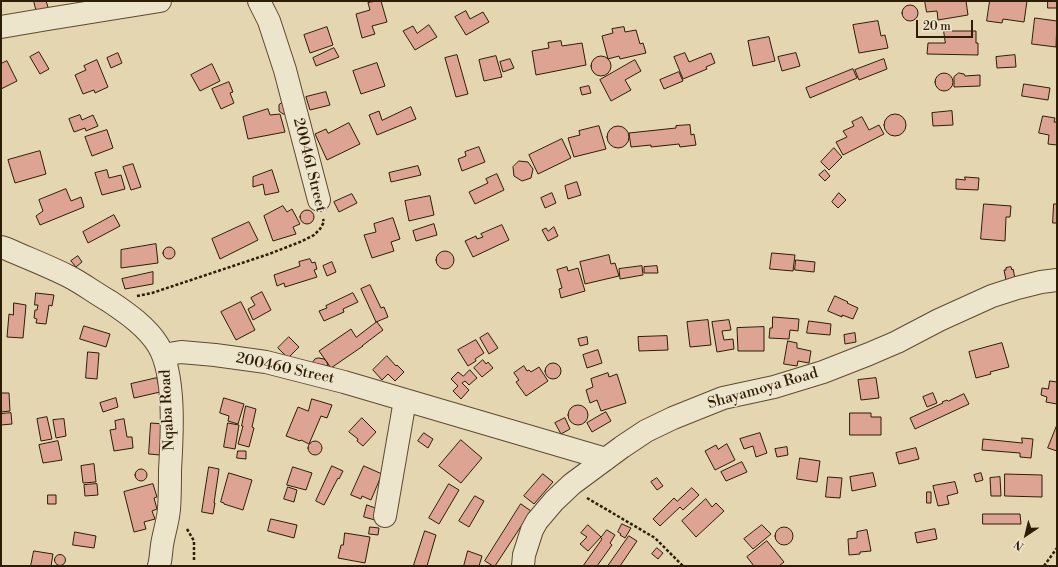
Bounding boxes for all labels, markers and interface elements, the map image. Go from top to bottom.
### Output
scale bar [918,12,975,38]
text: 20 m [923,19,951,34]
street label: 200461 Street [289,116,329,214]
street label: 200460 Street [234,350,336,388]
street label: Shayamoya Road [706,365,820,413]
street label: Nqaba Road [157,369,179,451]
north arrow [1006,515,1046,555]
text: N [1012,537,1027,553]

